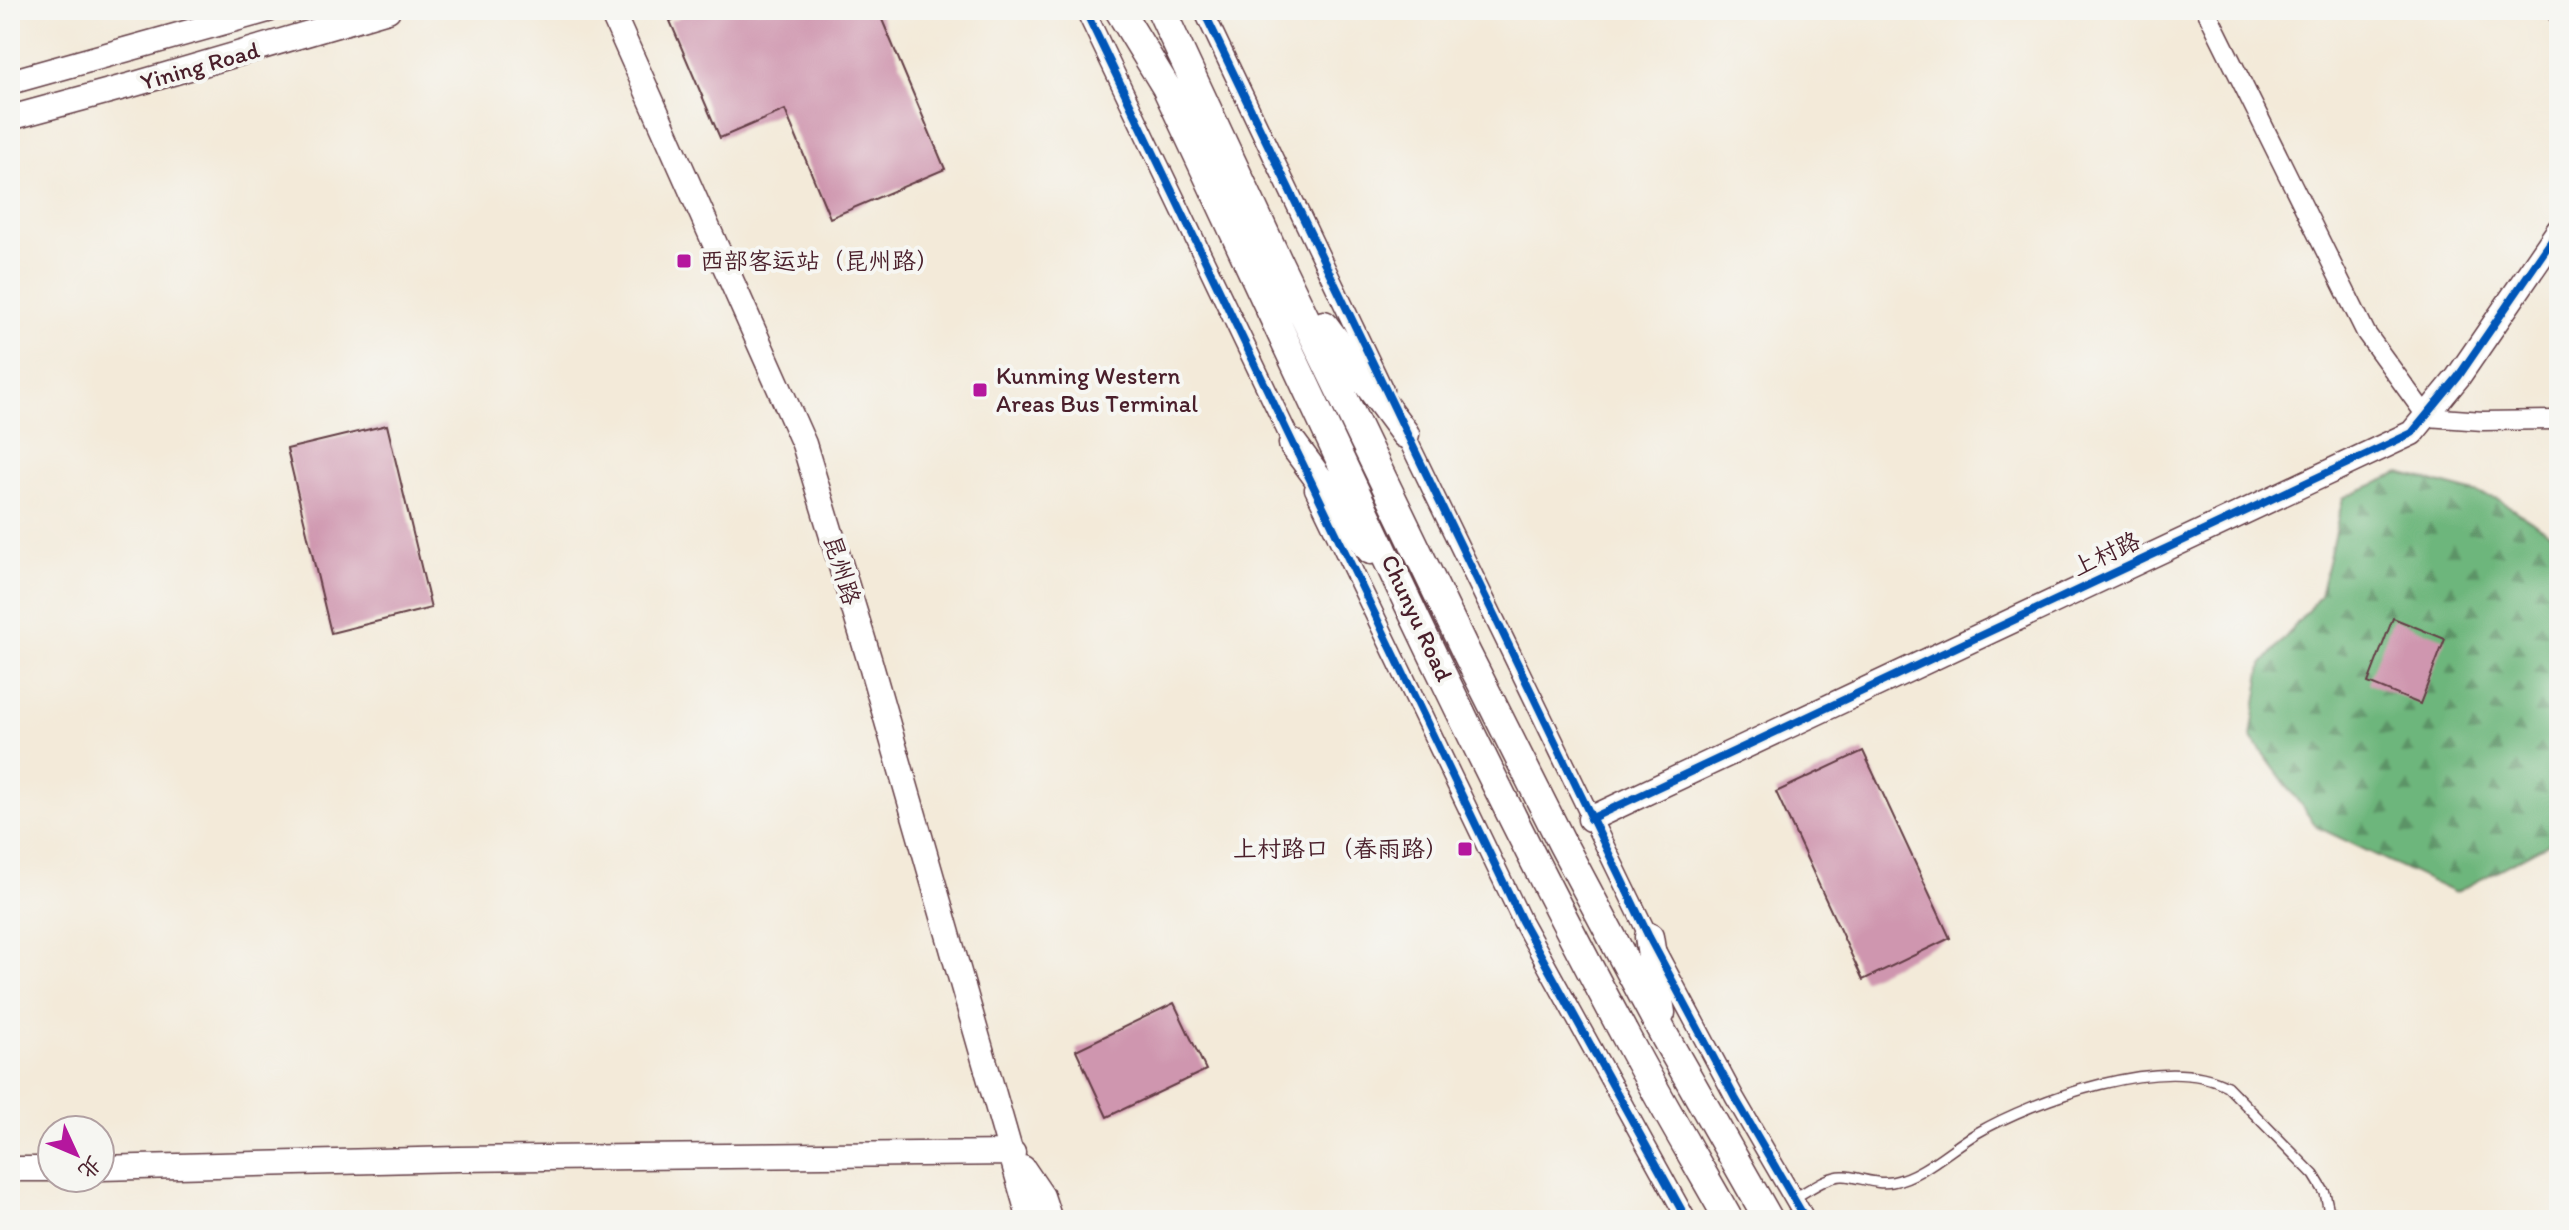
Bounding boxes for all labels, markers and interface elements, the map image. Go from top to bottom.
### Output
street label: Yining Road [137,35,263,96]
place label: 西部客运站（昆州路） [700,246,940,275]
marker: 西部客运站（昆州路） [675,252,693,270]
place label: Kunming Western Areas Bus Terminal [996,361,1198,418]
marker: Kunming Western Areas Bus Terminal [971,381,989,399]
street label: 上村路 [2067,525,2145,582]
street label: 昆州路 [818,531,867,609]
street label: Chunyu Road [1375,550,1459,686]
place label: 上村路口（春雨路） [1233,834,1449,863]
marker: 上村路口（春雨路） [1456,840,1474,858]
north arrow [36,1114,116,1194]
text: 北 [73,1150,107,1185]

